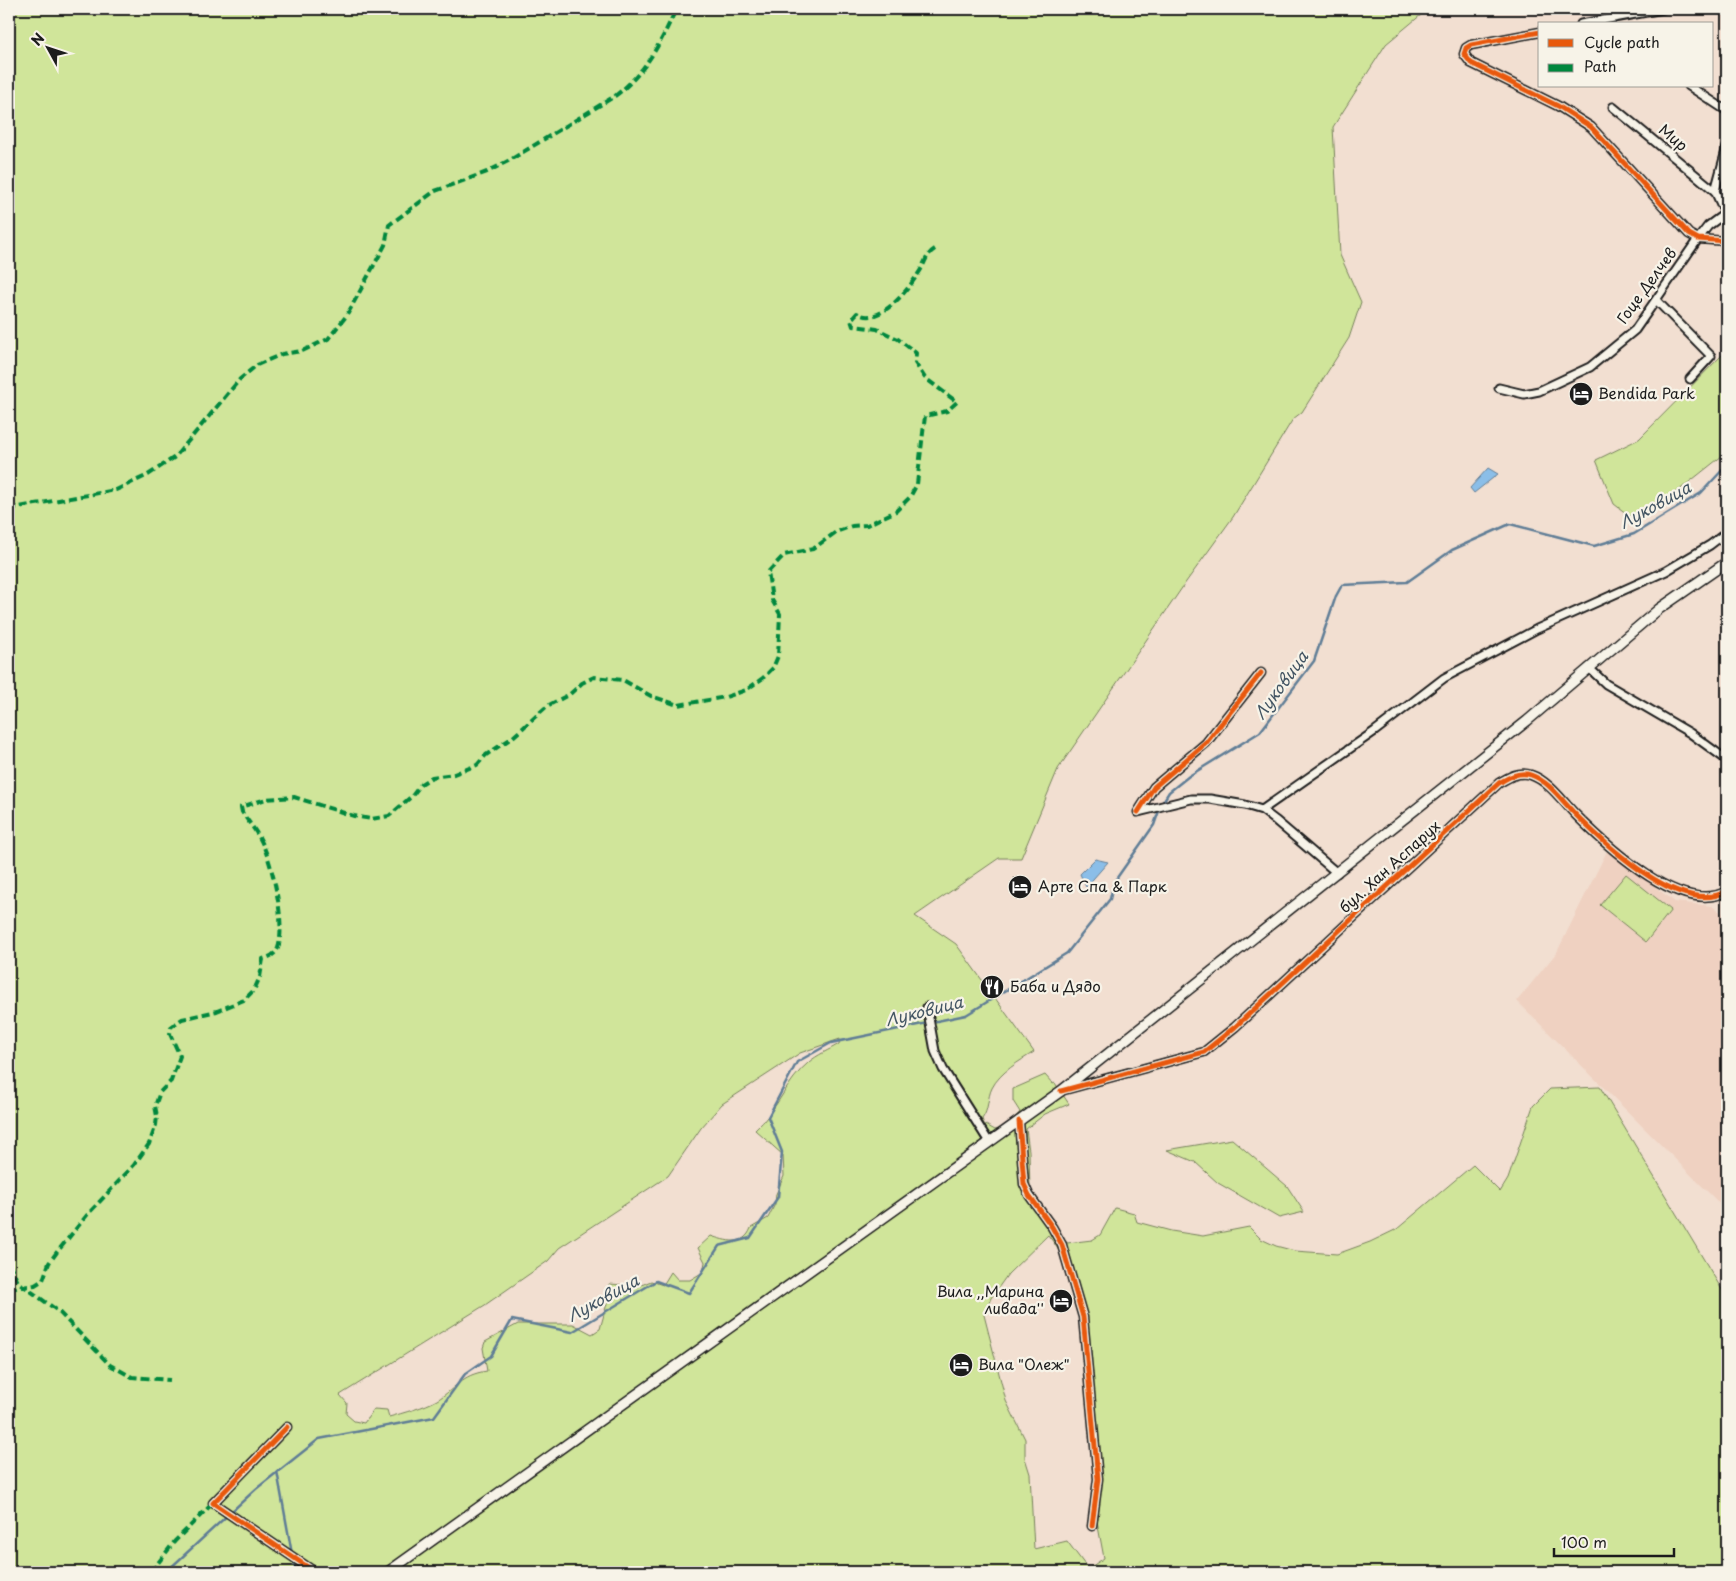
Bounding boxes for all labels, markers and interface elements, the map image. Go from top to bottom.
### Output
north arrow [22,22,72,72]
legend [1538,22,1714,88]
text: N [26,28,49,50]
text: Cycle path [1584,30,1660,53]
text: Path [1584,54,1616,77]
street label: Мир [1654,118,1694,156]
street label: Гоце Делчев [1610,242,1681,328]
hotel icon: Bendida Park [1568,381,1594,407]
place label: Bendida Park [1598,381,1695,404]
water label: Луковица [1614,474,1696,534]
water label: Луковица [1247,645,1314,723]
street label: бул. Хан Аспарух [1333,814,1445,918]
hotel icon: Арте Спа & Парк [1007,874,1033,900]
place label: Арте Спа & Парк [1038,874,1167,897]
restaurant icon: Баба и Дядо [979,974,1005,1000]
place label: Баба и Дядо [1010,974,1101,997]
water label: Луковица [883,989,966,1031]
water label: Луковица [562,1267,644,1327]
place label: Вила ,,Марина ливада'' [937,1279,1045,1319]
hotel icon: Вила ,,Марина ливада'' [1048,1288,1074,1314]
hotel icon: Вила "Олеж" [948,1352,974,1378]
place label: Вила "Олеж" [978,1352,1070,1375]
scale bar [1554,1526,1674,1558]
text: 100 m [1561,1530,1607,1553]

